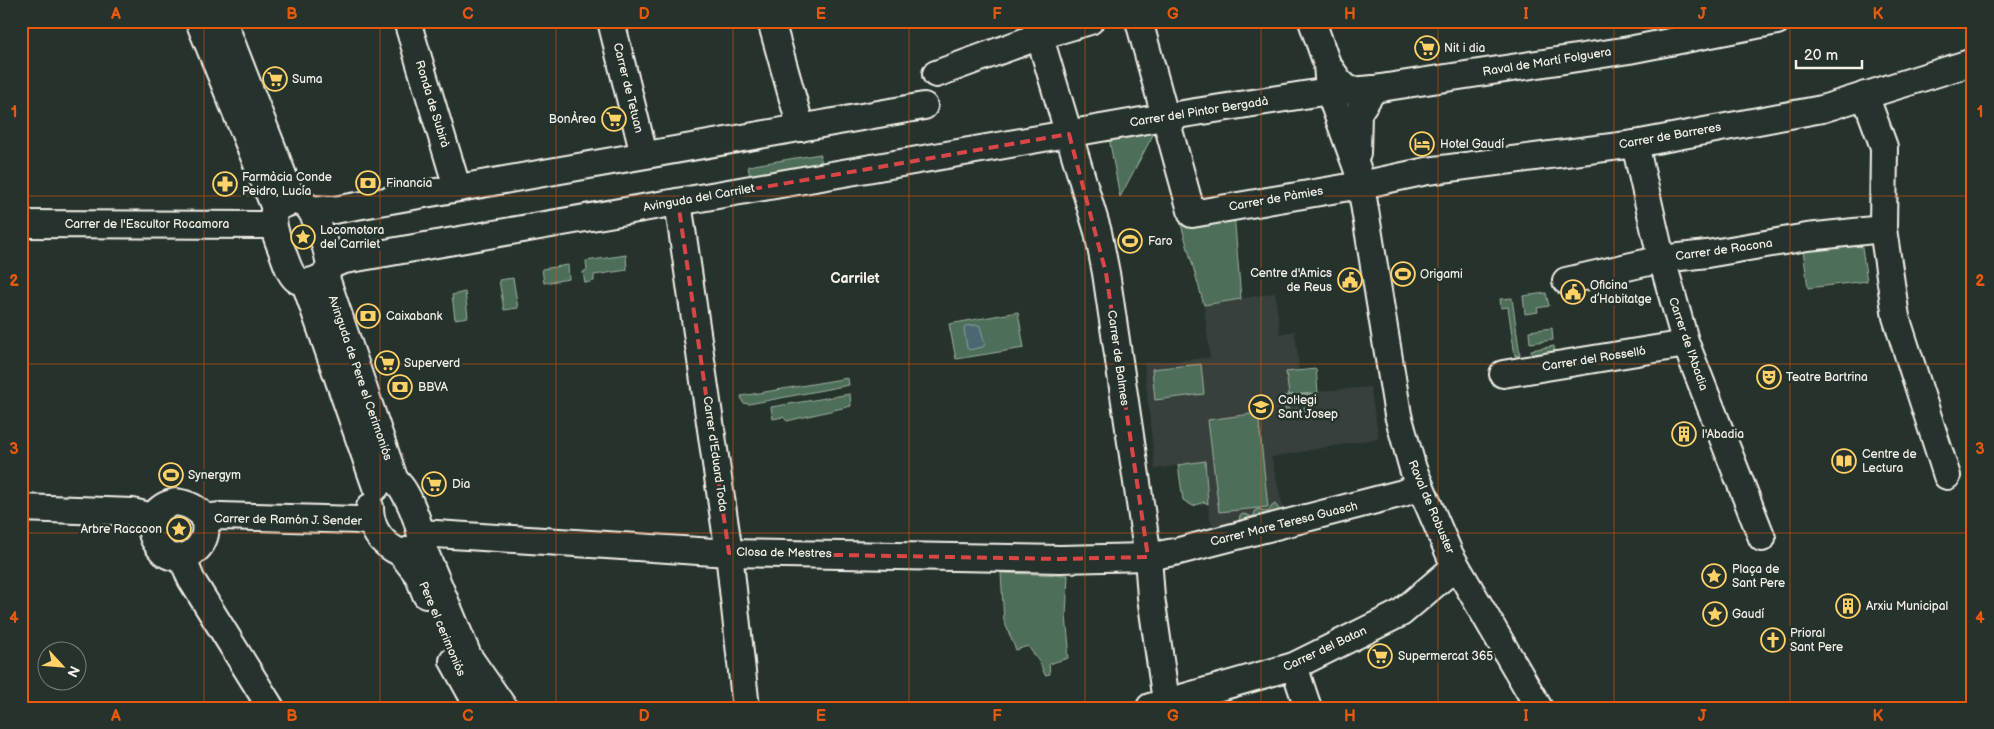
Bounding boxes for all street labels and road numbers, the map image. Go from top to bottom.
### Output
street label: Carrer de Tetuan [610,41,646,135]
street label: Raval de Martí Folguera [1482,44,1613,80]
street label: Ronda de Subirà [412,59,452,150]
street label: Carrer del Pintor Bergadà [1129,94,1270,130]
street label: Carrer de Barreres [1618,120,1722,152]
street label: Avinguda del Carrilet [642,181,756,215]
street label: Carrer de Pàmies [1228,183,1324,215]
street label: Carrer de l'Escultor Rocamora [65,217,229,232]
street label: Carrer de Racona [1675,236,1774,264]
street label: Avinguda de Pere el Cerimoniós [325,293,395,463]
street label: Carrer de l'Abadia [1665,295,1711,393]
street label: Carrer de Balmes [1104,309,1132,407]
street label: Carrer del Rosselló [1541,343,1647,375]
street label: Carrer d'Eduard Toda [699,395,731,513]
street label: Raval de Robuster [1405,458,1458,557]
street label: Carrer Mare Teresa Guasch [1209,498,1360,550]
street label: Carrer de Ramón J. Sender [214,511,363,529]
street label: Closa de Mestres [736,545,832,561]
street label: Pere el cerimoniós [415,579,469,679]
street label: Carrer del Batan [1281,623,1369,675]

